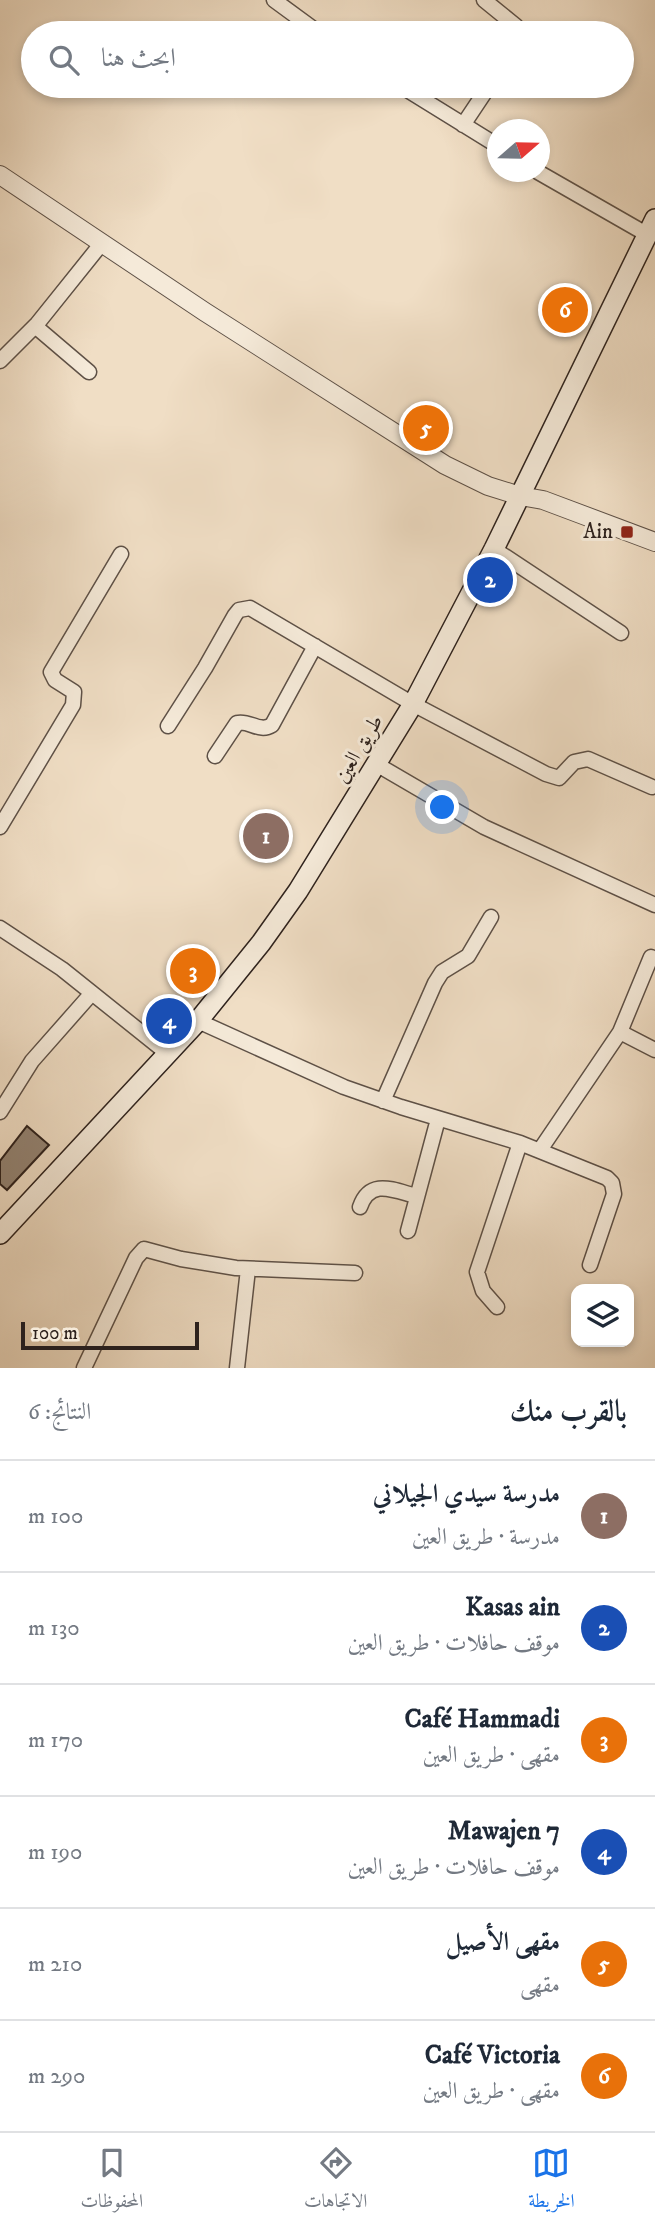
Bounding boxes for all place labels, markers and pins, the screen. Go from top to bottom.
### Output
pin: 6 [542,284,588,336]
pin: 5 [403,402,449,454]
place label: Ain [583,519,613,545]
marker: Ain [619,524,635,540]
pin: 2 [467,554,513,606]
pin: 1 [243,810,289,862]
pin: 3 [170,945,216,997]
pin: 4 [146,995,192,1047]

